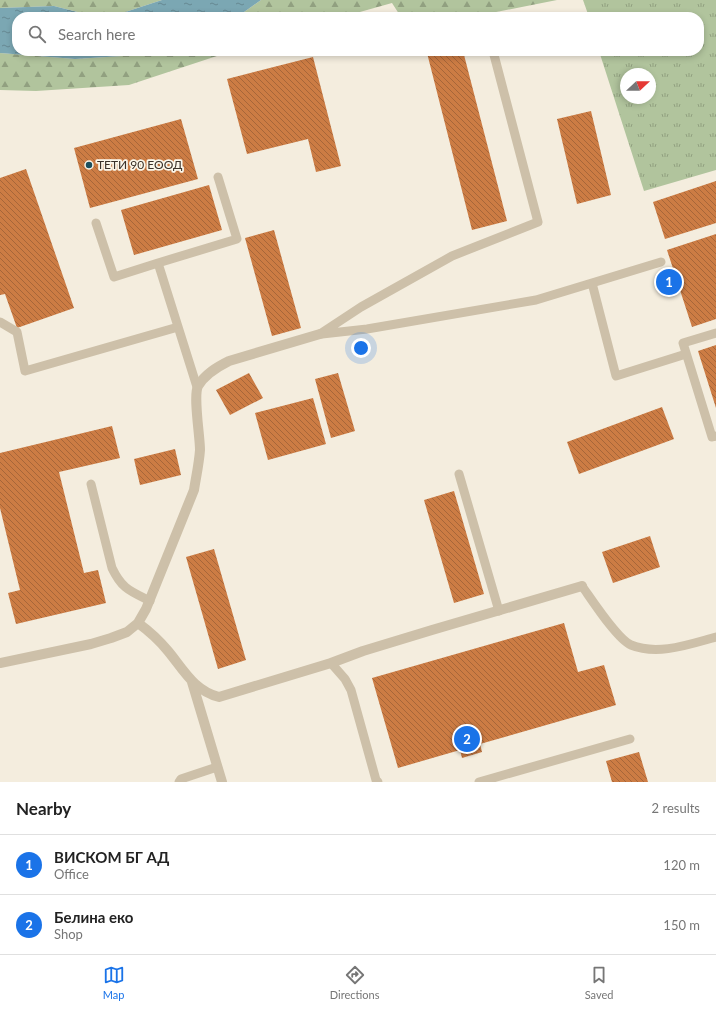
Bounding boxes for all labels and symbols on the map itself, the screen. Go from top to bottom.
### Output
north arrow [620,68,656,104]
place label: ТЕТИ 90 ЕООД [97,157,183,172]
marker: ТЕТИ 90 ЕООД [84,160,94,170]
pin: 1 [656,267,682,297]
your location [351,338,371,358]
pin: 2 [454,724,480,754]

